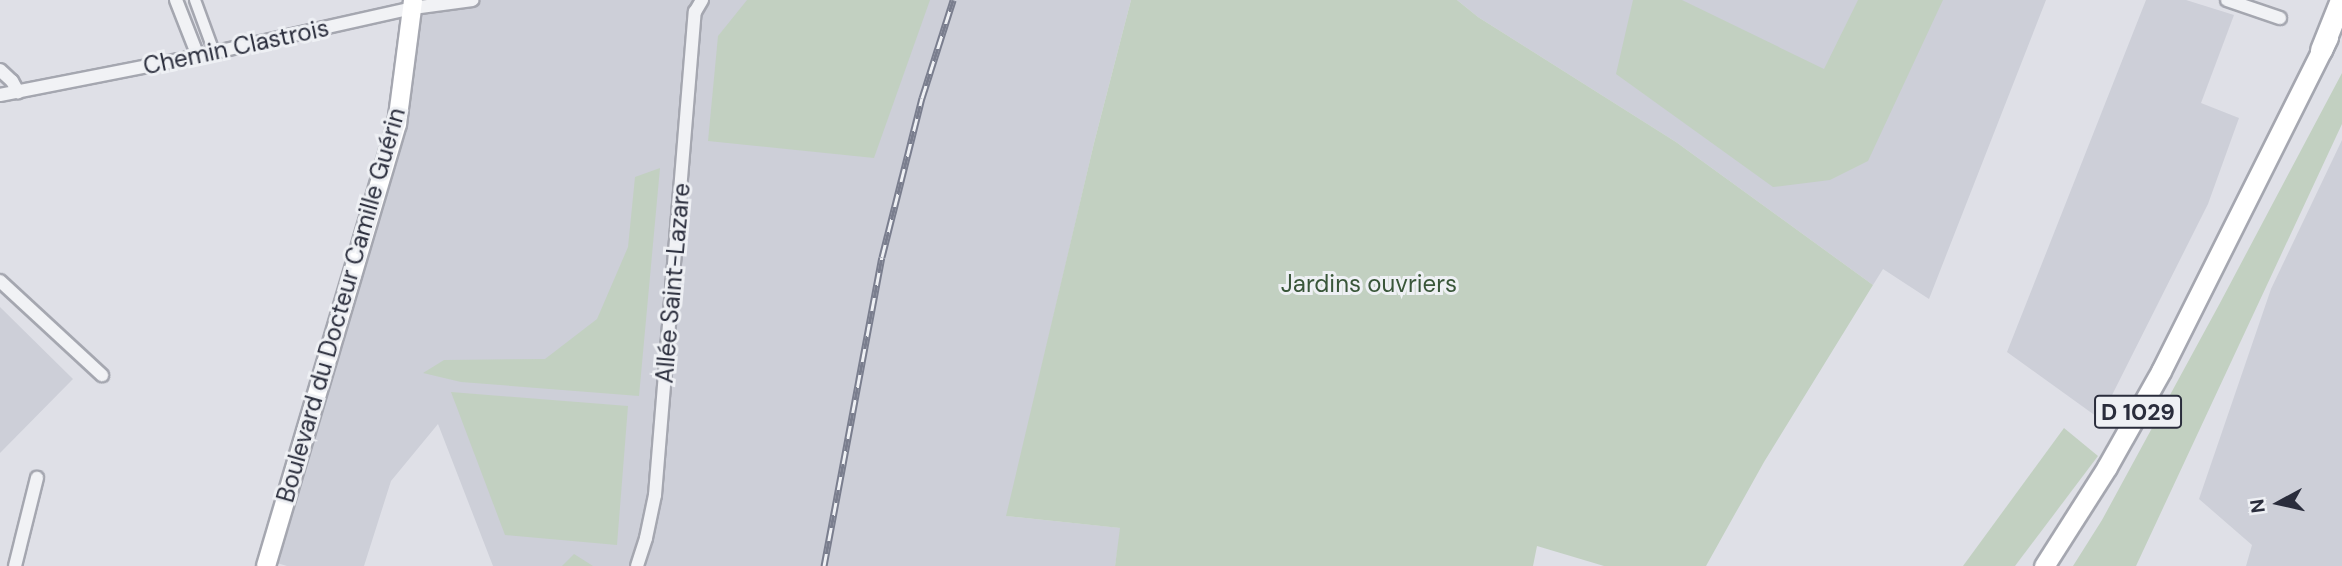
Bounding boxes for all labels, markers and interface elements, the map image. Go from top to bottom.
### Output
street label: Chemin Clastrois [141,13,331,81]
street label: Boulevard du Docteur Camille Guérin [271,104,411,506]
street label: Allée Saint-Lazare [650,182,696,384]
park label: Jardins ouvriers [1281,270,1457,298]
road number: D 1029 [2092,392,2184,432]
north arrow [2244,468,2314,538]
text: N [2244,497,2271,515]

